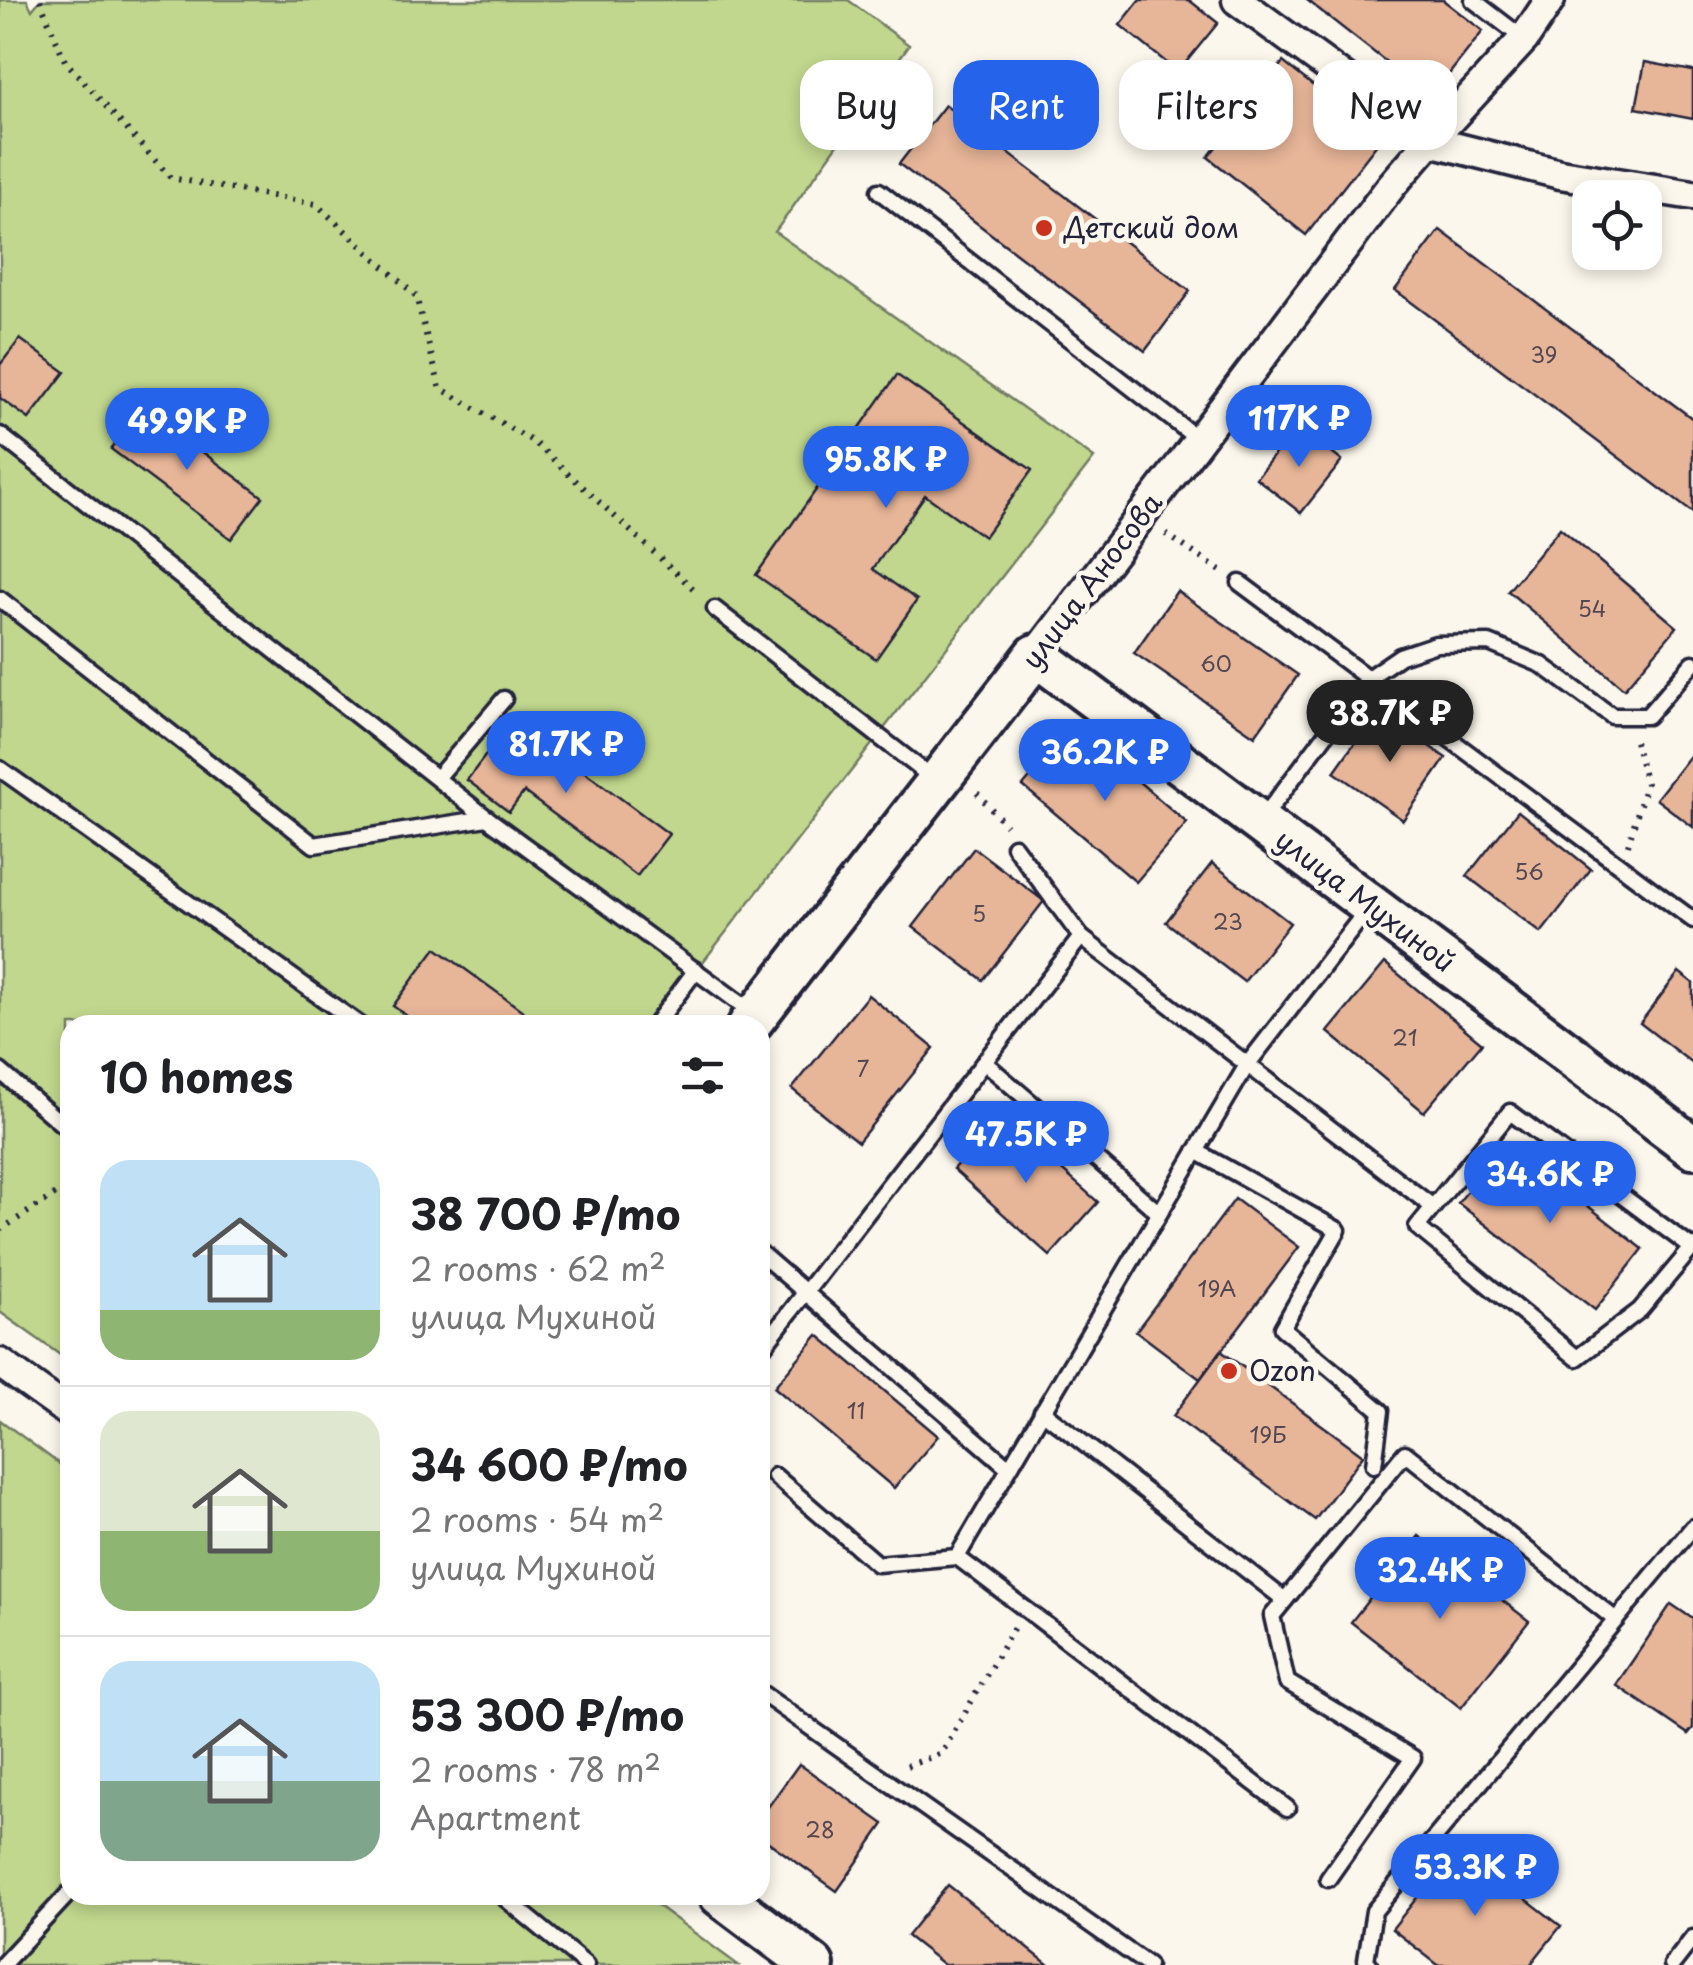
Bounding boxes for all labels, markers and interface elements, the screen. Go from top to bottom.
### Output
chip: Buy [800,60,933,150]
chip: Rent [953,60,1099,150]
chip: Filters [1119,60,1293,150]
chip: New [1313,60,1457,150]
map controls [1572,180,1662,270]
button: locate [1572,180,1662,270]
place label: Детский дом [1063,205,1239,248]
marker: Детский дом [1033,217,1055,239]
house number: 39 [1531,337,1557,370]
pin: 117K ₽ [1218,385,1380,470]
pin: 49.9K ₽ [95,388,279,473]
text: 117K ₽ [1248,393,1350,441]
text: 49.9K ₽ [127,396,247,444]
pin: 95.8K ₽ [794,426,978,511]
text: 95.8K ₽ [825,434,947,482]
street label: улица Аносова [1010,482,1172,678]
house number: 54 [1578,591,1606,624]
house number: 60 [1200,646,1232,679]
pin: 38.7K ₽ [1298,680,1482,765]
text: 38.7K ₽ [1328,688,1452,736]
pin: 81.7K ₽ [474,711,658,796]
text: 81.7K ₽ [508,719,624,767]
pin: 36.2K ₽ [1013,719,1197,804]
text: 36.2K ₽ [1041,727,1169,775]
street label: улица Мухиной [1267,818,1465,982]
house number: 56 [1514,854,1544,887]
house number: 5 [972,896,986,929]
house number: 23 [1213,904,1243,937]
house number: 21 [1392,1020,1418,1053]
text: 10 homes [100,1044,293,1107]
icon: filters [675,1048,730,1103]
house number: 7 [857,1051,869,1084]
pin: 47.5K ₽ [934,1101,1118,1186]
text: 47.5K ₽ [965,1109,1087,1157]
pin: 34.6K ₽ [1458,1141,1642,1226]
text: 34.6K ₽ [1486,1149,1614,1197]
text: 38 700 ₽/mo [410,1181,681,1244]
icon: home [180,1200,300,1320]
text: 2 rooms · 62 m² [410,1244,666,1292]
house number: 19А [1198,1271,1237,1304]
text: улица Мухиной [410,1292,657,1340]
place label: Ozon [1249,1348,1316,1391]
marker: Ozon [1218,1360,1240,1382]
house number: 11 [847,1393,865,1426]
house number: 19Б [1249,1417,1287,1450]
text: 34 600 ₽/mo [410,1432,688,1495]
icon: home [180,1451,300,1571]
text: 2 rooms · 54 m² [410,1495,664,1543]
pin: 32.4K ₽ [1348,1537,1532,1622]
text: улица Мухиной [410,1543,657,1591]
text: 32.4K ₽ [1377,1545,1503,1593]
text: 53 300 ₽/mo [410,1682,684,1745]
icon: home [180,1701,300,1821]
text: 2 rooms · 78 m² [410,1745,661,1793]
text: Apartment [410,1793,581,1841]
house number: 28 [805,1812,835,1845]
pin: 53.3K ₽ [1383,1834,1567,1919]
text: 53.3K ₽ [1413,1842,1537,1890]

